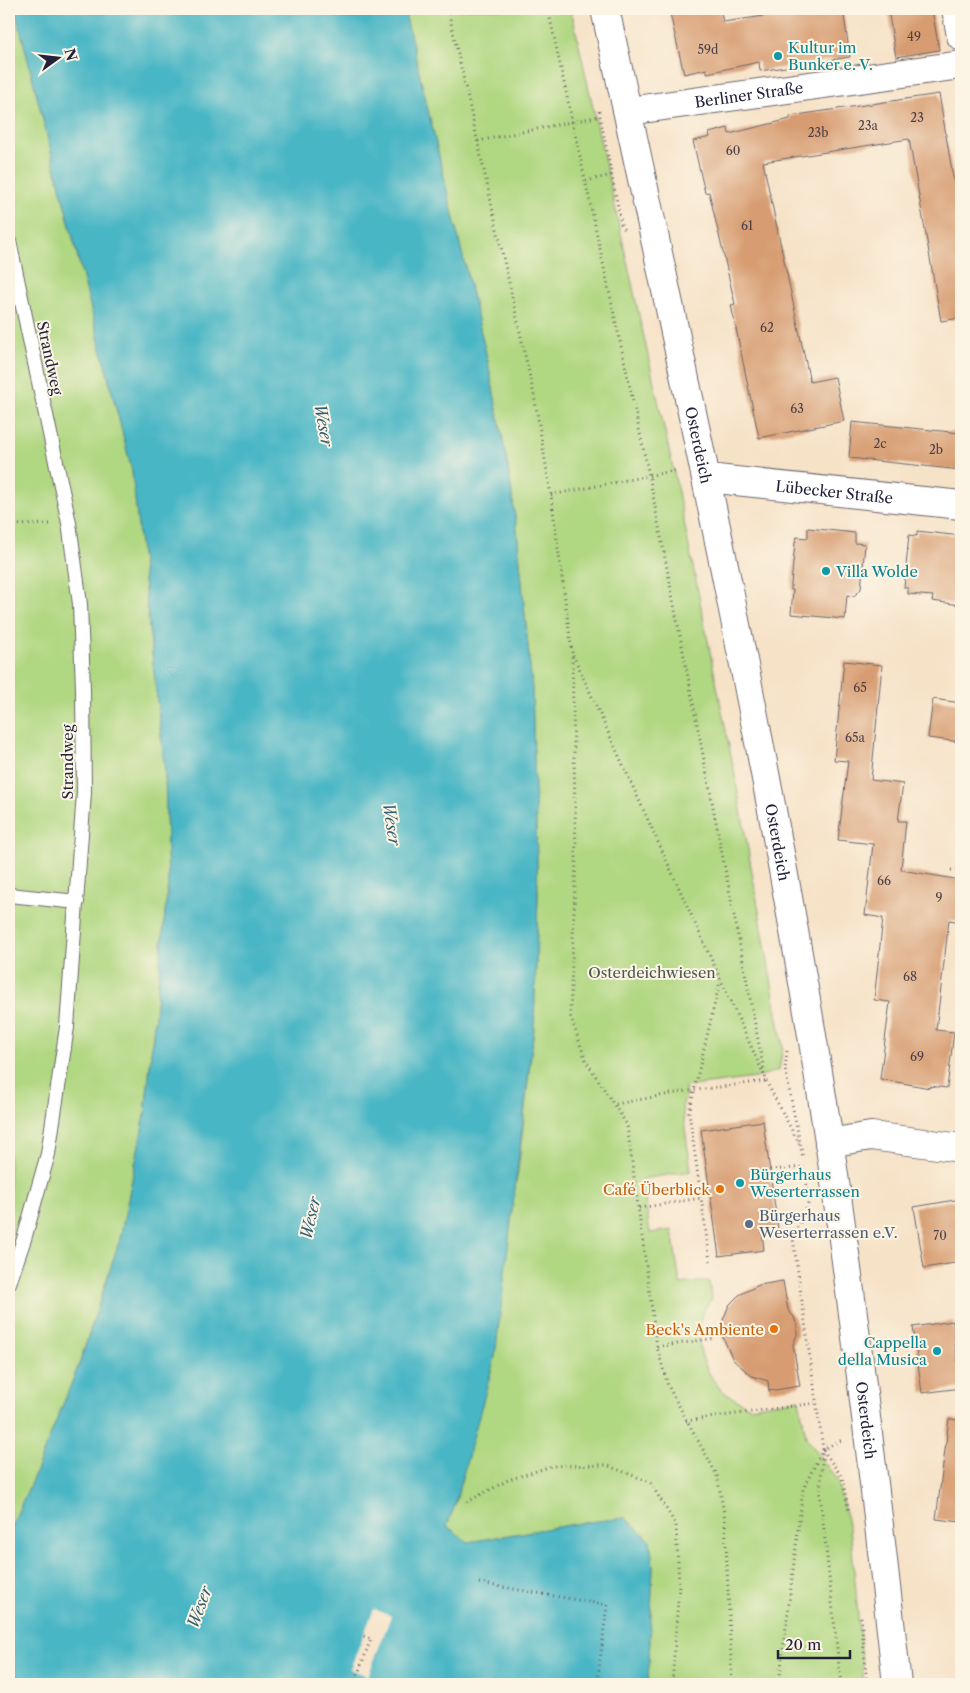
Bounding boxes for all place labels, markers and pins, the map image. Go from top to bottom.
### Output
place label: Kultur im Bunker e. V. [788,38,873,74]
marker: Kultur im Bunker e. V. [772,50,784,62]
place label: Villa Wolde [835,562,918,581]
marker: Villa Wolde [820,565,832,577]
place label: Bürgerhaus Weserterrassen [749,1165,860,1201]
marker: Bürgerhaus Weserterrassen [734,1177,746,1189]
place label: Café Überblick [603,1180,711,1199]
marker: Café Überblick [714,1183,726,1195]
place label: Bürgerhaus Weserterrassen e.V. [758,1206,898,1242]
marker: Bürgerhaus Weserterrassen e.V. [743,1218,755,1230]
place label: Beck's Ambiente [645,1320,764,1339]
marker: Beck's Ambiente [768,1323,780,1335]
place label: Cappella della Musica [838,1333,927,1369]
marker: Cappella della Musica [931,1345,943,1357]

